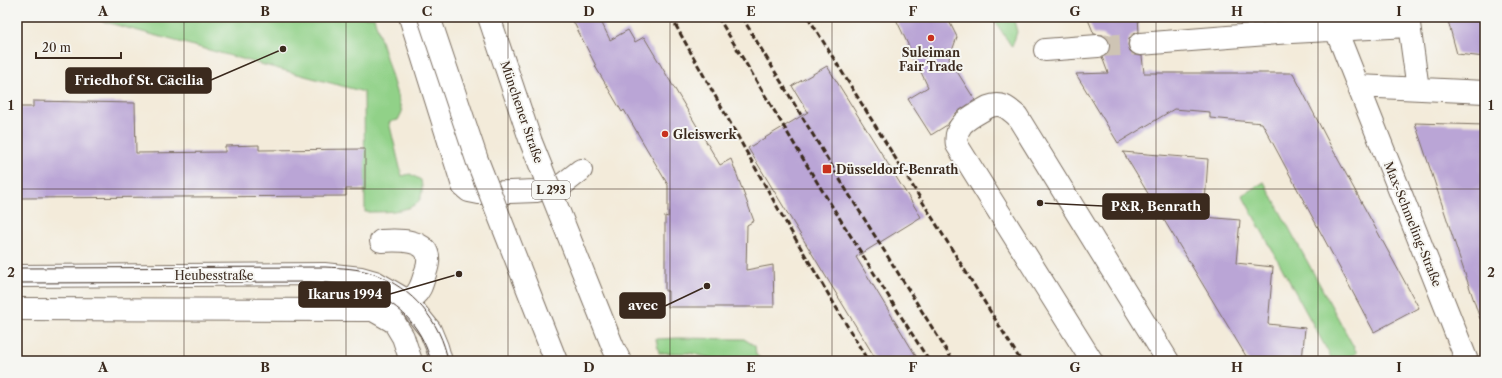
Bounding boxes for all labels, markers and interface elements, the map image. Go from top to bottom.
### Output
text: A [97,3,109,19]
text: B [260,3,270,19]
text: C [422,3,432,19]
text: D [583,3,595,19]
text: E [746,3,756,19]
text: F [909,3,918,19]
text: G [1069,3,1081,19]
text: H [1231,3,1243,19]
text: I [1396,3,1402,19]
marker: Suleiman Fair Trade [926,33,936,43]
scale bar [36,34,121,60]
text: 20 m [42,40,71,55]
place label: Suleiman Fair Trade [899,45,963,74]
street label: Münchener Straße [497,59,547,165]
callout: Friedhof St. Cäcilia [66,68,211,93]
text: Friedhof St. Cäcilia [75,72,204,88]
text: 1 [8,97,14,113]
text: 1 [1488,97,1494,113]
place label: Gleiswerk [673,127,738,142]
marker: Gleiswerk [660,129,670,139]
street label: Max-Schmeling-Straße [1381,159,1445,289]
place label: Düsseldorf-Benrath [836,162,959,177]
marker: Düsseldorf-Benrath [821,163,833,175]
road number: L 293 [532,181,570,199]
callout: P&R, Benrath [1103,194,1209,219]
text: P&R, Benrath [1111,198,1201,214]
text: 2 [7,264,15,280]
text: 2 [1487,264,1495,280]
street label: Heubesstraße [174,268,254,283]
callout: Ikarus 1994 [299,282,390,307]
text: Ikarus 1994 [308,286,383,302]
callout: avec [620,293,665,318]
text: avec [628,297,658,313]
text: A [97,359,109,375]
text: B [260,359,270,375]
text: C [422,359,432,375]
text: D [583,359,595,375]
text: E [746,359,756,375]
text: F [909,359,918,375]
text: G [1069,359,1081,375]
text: H [1231,359,1243,375]
text: I [1396,359,1402,375]

